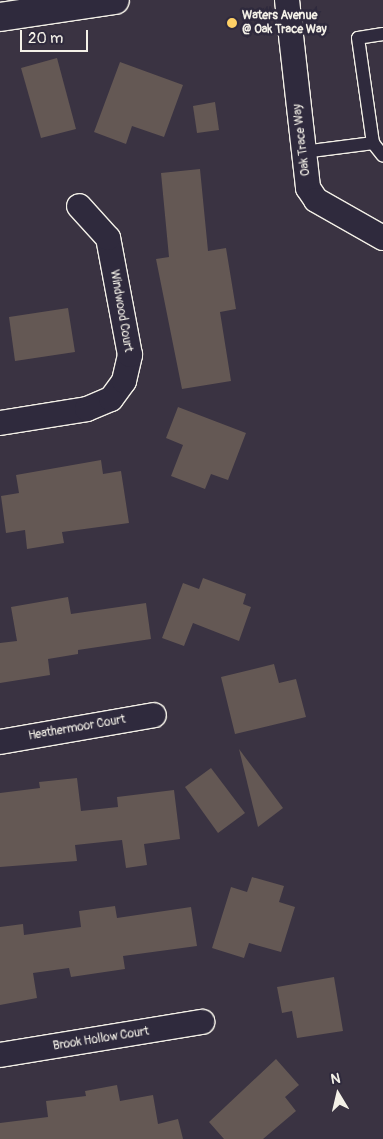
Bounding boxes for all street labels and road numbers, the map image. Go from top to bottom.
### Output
street label: Oak Trace Way [290,103,314,177]
street label: Windwood Court [107,269,135,353]
street label: Heathermoor Court [27,712,127,744]
street label: Brook Hollow Court [52,1024,150,1054]

